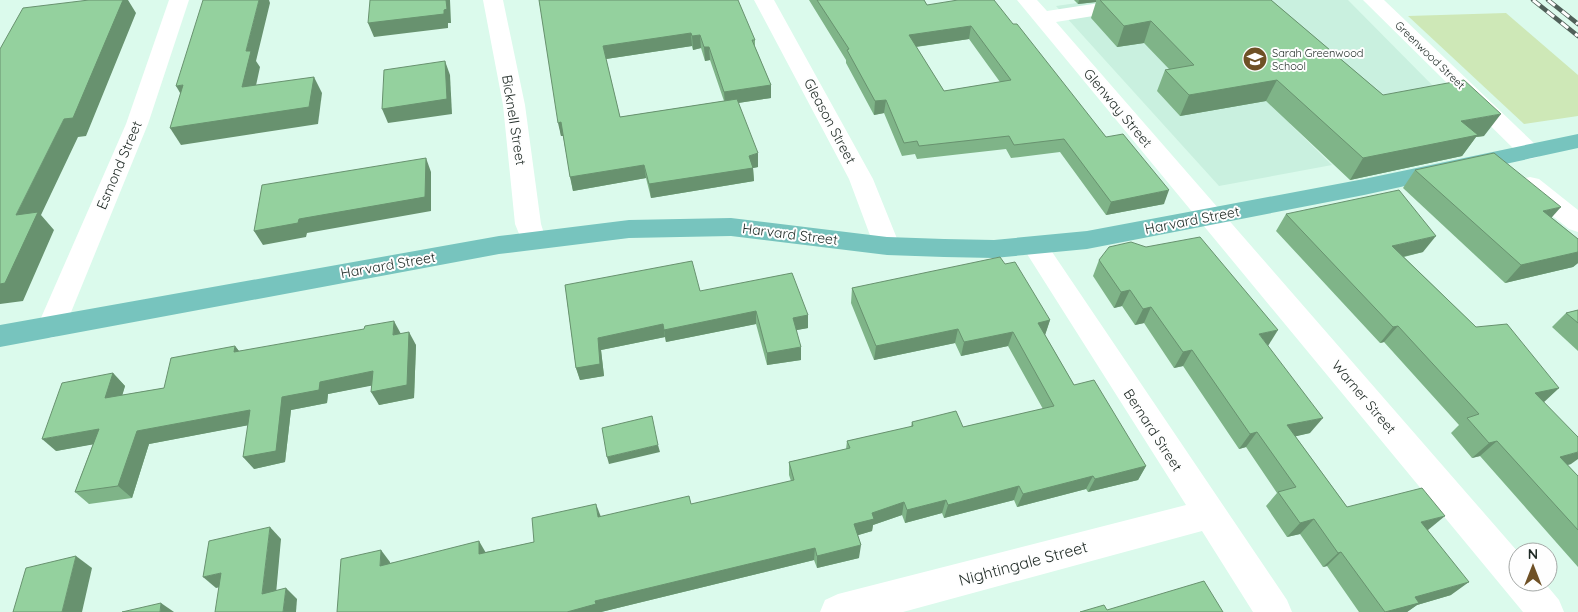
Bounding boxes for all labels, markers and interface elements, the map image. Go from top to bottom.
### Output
street label: Greenwood Street [1392,18,1468,92]
school or university icon: Sarah Greenwood School [1242,46,1268,72]
place label: Sarah Greenwood School [1272,46,1364,73]
street label: Glenway Street [1080,65,1157,151]
street label: Bicknell Street [498,73,530,167]
street label: Gleason Street [800,75,860,167]
street label: Esmond Street [92,118,146,212]
street label: Harvard Street [1143,202,1241,238]
street label: Harvard Street [741,219,839,249]
street label: Harvard Street [339,248,437,282]
street label: Warner Street [1328,356,1400,438]
street label: Bernard Street [1120,385,1186,475]
street label: Nightingale Street [956,536,1090,590]
north arrow [1508,542,1558,592]
text: N [1528,545,1538,563]

